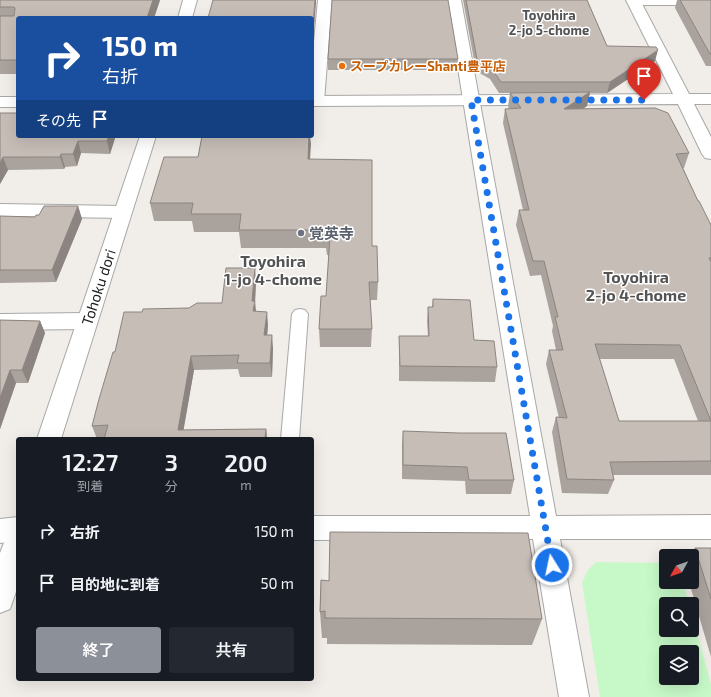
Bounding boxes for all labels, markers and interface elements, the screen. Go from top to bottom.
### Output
district label: Toyohira 2-jo 5-chome [509,7,589,38]
text: 150 m [102,28,178,62]
icon: right [36,32,88,84]
place label: スープカレーShanti豊平店 [350,58,506,74]
pin [627,59,661,100]
marker: スープカレーShanti豊平店 [337,61,347,71]
text: 右折 [102,65,138,87]
icon: arrive [633,65,655,87]
icon: arrive [89,108,111,130]
text: その先 [36,111,81,129]
place label: 覚英寺 [309,224,354,242]
marker: 覚英寺 [296,228,306,238]
street label: Tohoku dori [77,247,119,327]
district label: Toyohira 1-jo 4-chome [224,251,322,288]
district label: Toyohira 2-jo 4-chome [586,267,686,304]
text: 12:27 [62,447,118,476]
text: 3 [165,447,178,476]
text: 200 [224,448,268,477]
text: m [240,477,252,493]
text: 到着 [77,478,103,494]
text: 分 [165,478,178,494]
icon: right [36,520,58,542]
text: 150 m [254,522,294,540]
text: 右折 [70,523,100,541]
position arrow [531,544,573,586]
north arrow [659,549,699,589]
map controls [659,549,699,685]
icon: arrive [36,572,58,594]
text: 50 m [260,574,294,592]
text: 目的地に到着 [70,575,160,593]
button: search [659,597,699,637]
button: 終了 [36,627,161,673]
button: 共有 [169,627,294,673]
button: layers [659,645,699,685]

